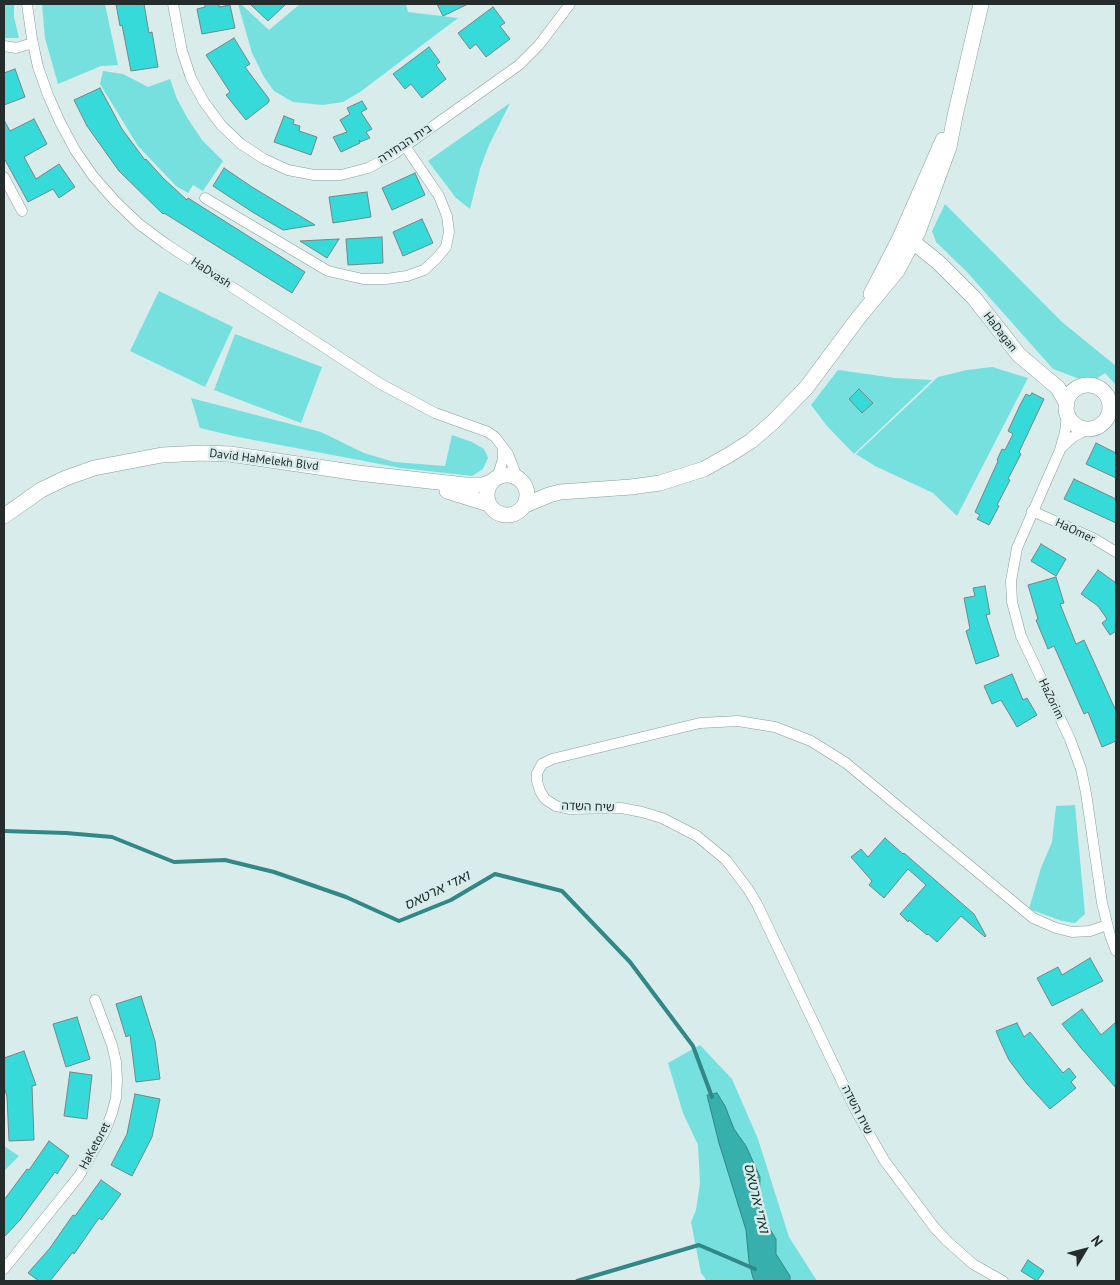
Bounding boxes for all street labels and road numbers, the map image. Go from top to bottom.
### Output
street label: בית הבחירה [375,121,435,167]
street label: HaDvash [188,255,234,291]
street label: HaDagan [980,309,1020,355]
street label: David HaMelekh Blvd [209,446,319,474]
street label: HaOmer [1053,516,1097,546]
street label: HaZorim [1035,676,1067,722]
street label: שיח השדה [561,799,615,815]
street label: שיח השדה [838,1083,876,1137]
street label: HaKetoret [77,1120,113,1172]

